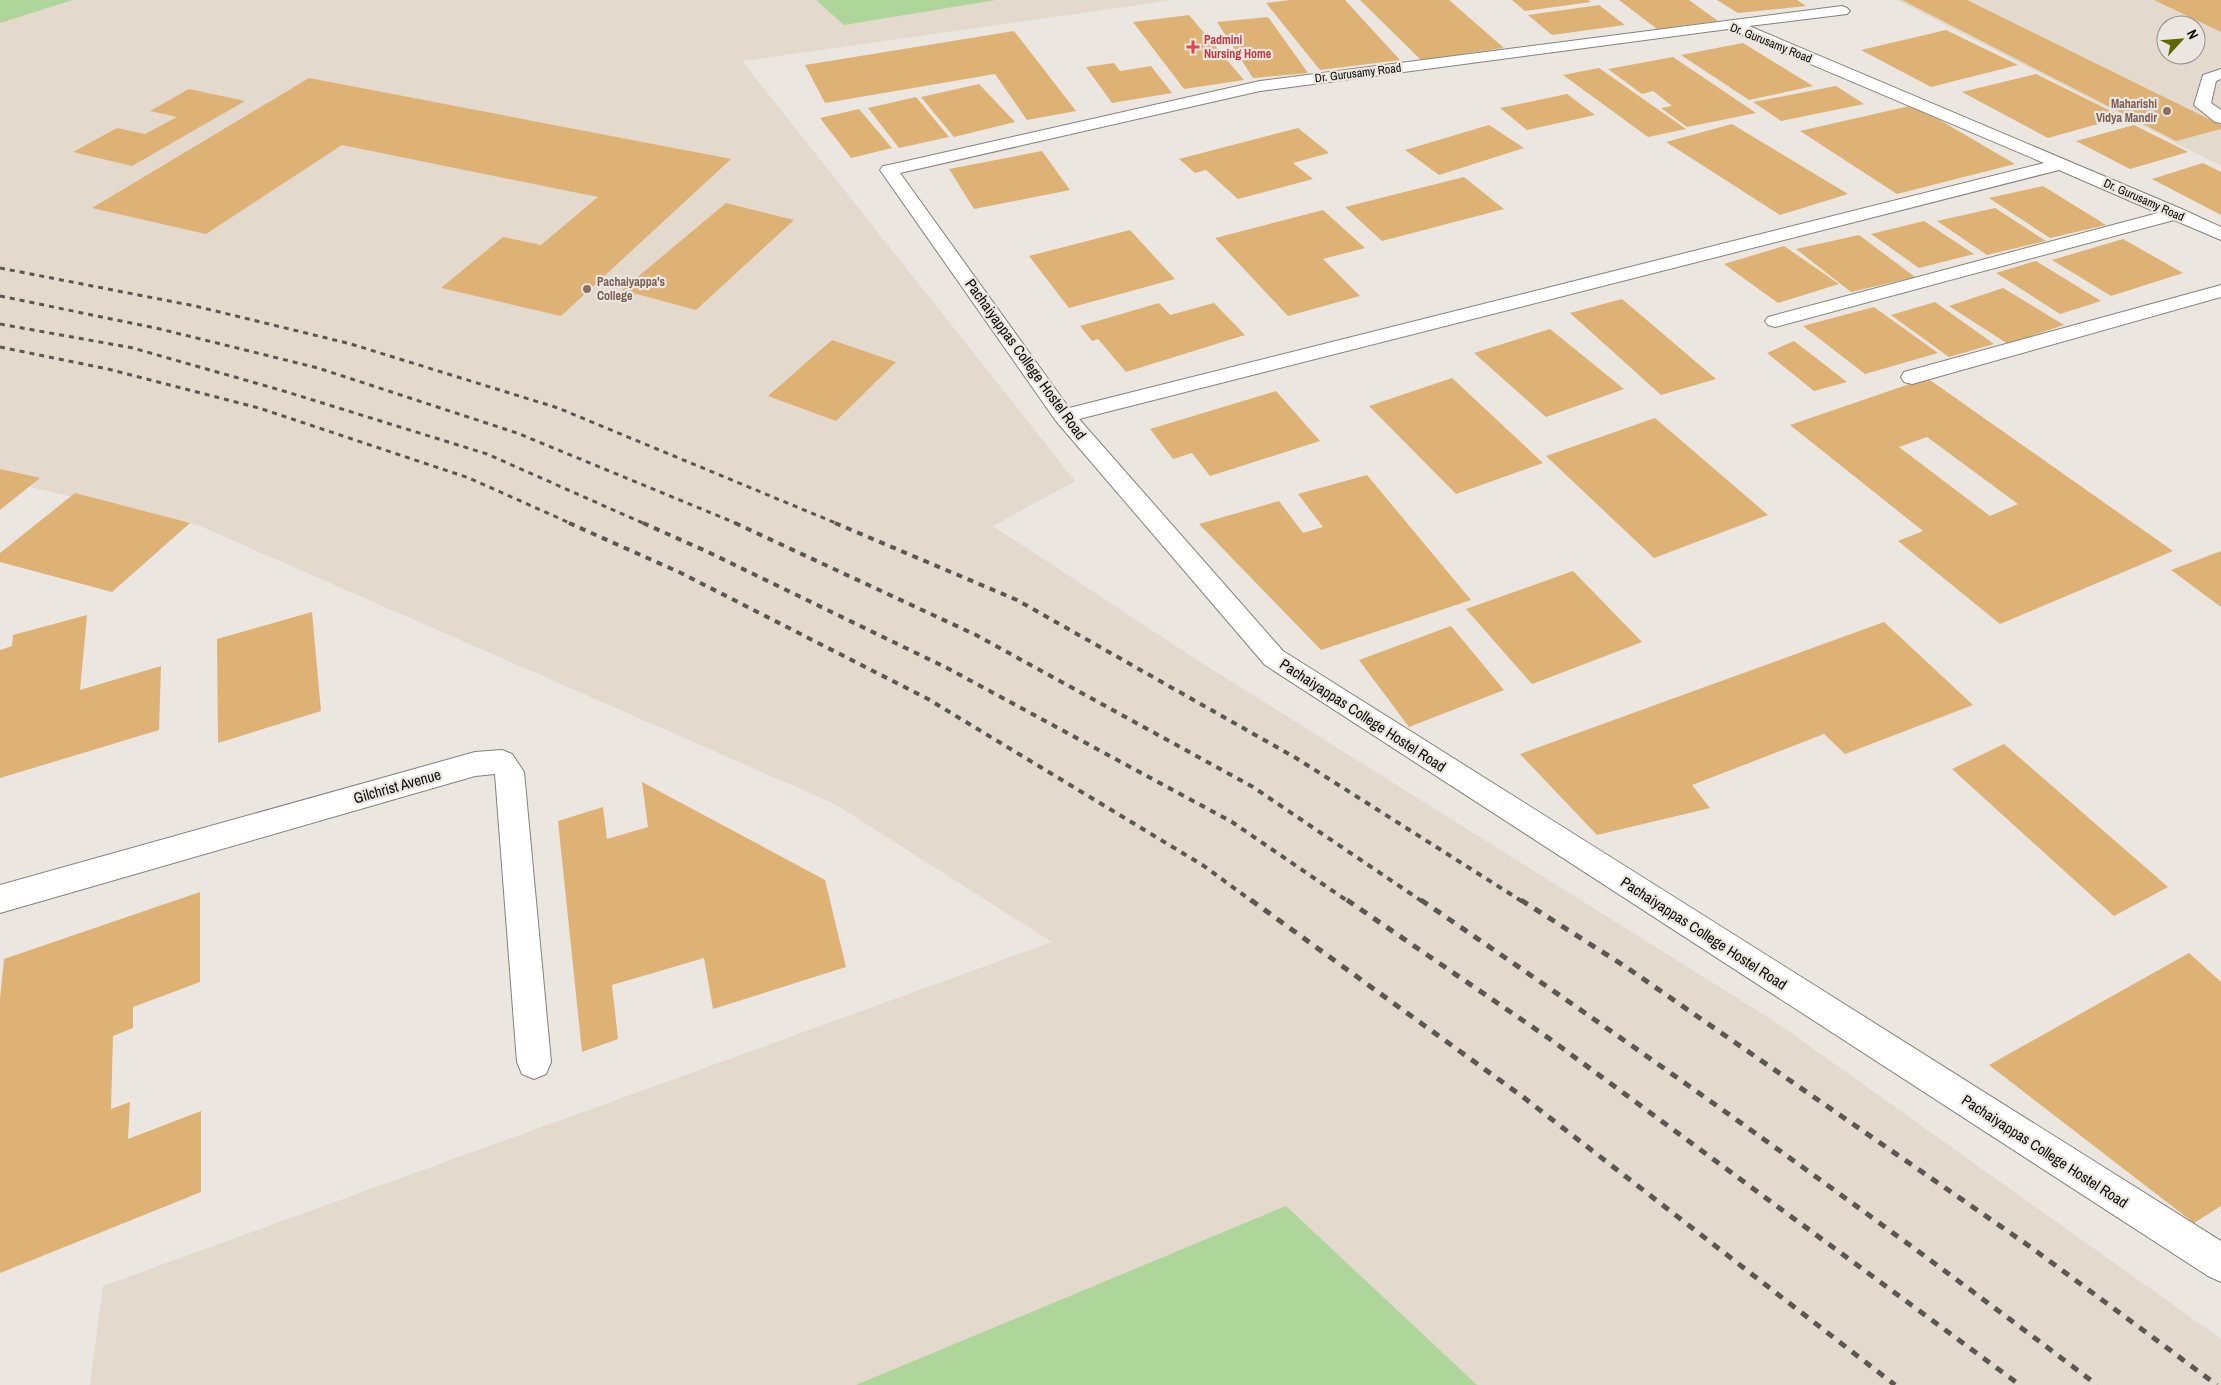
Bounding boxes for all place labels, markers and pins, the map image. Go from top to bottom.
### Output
place label: Padmini Nursing Home [1204,32,1272,62]
marker: Padmini Nursing Home [1186,40,1200,54]
place label: Maharishi Vidya Mandir [2096,96,2157,126]
marker: Maharishi Vidya Mandir [2161,105,2173,117]
place label: Pachaiyappa's College [597,274,666,304]
marker: Pachaiyappa's College [581,283,593,295]

